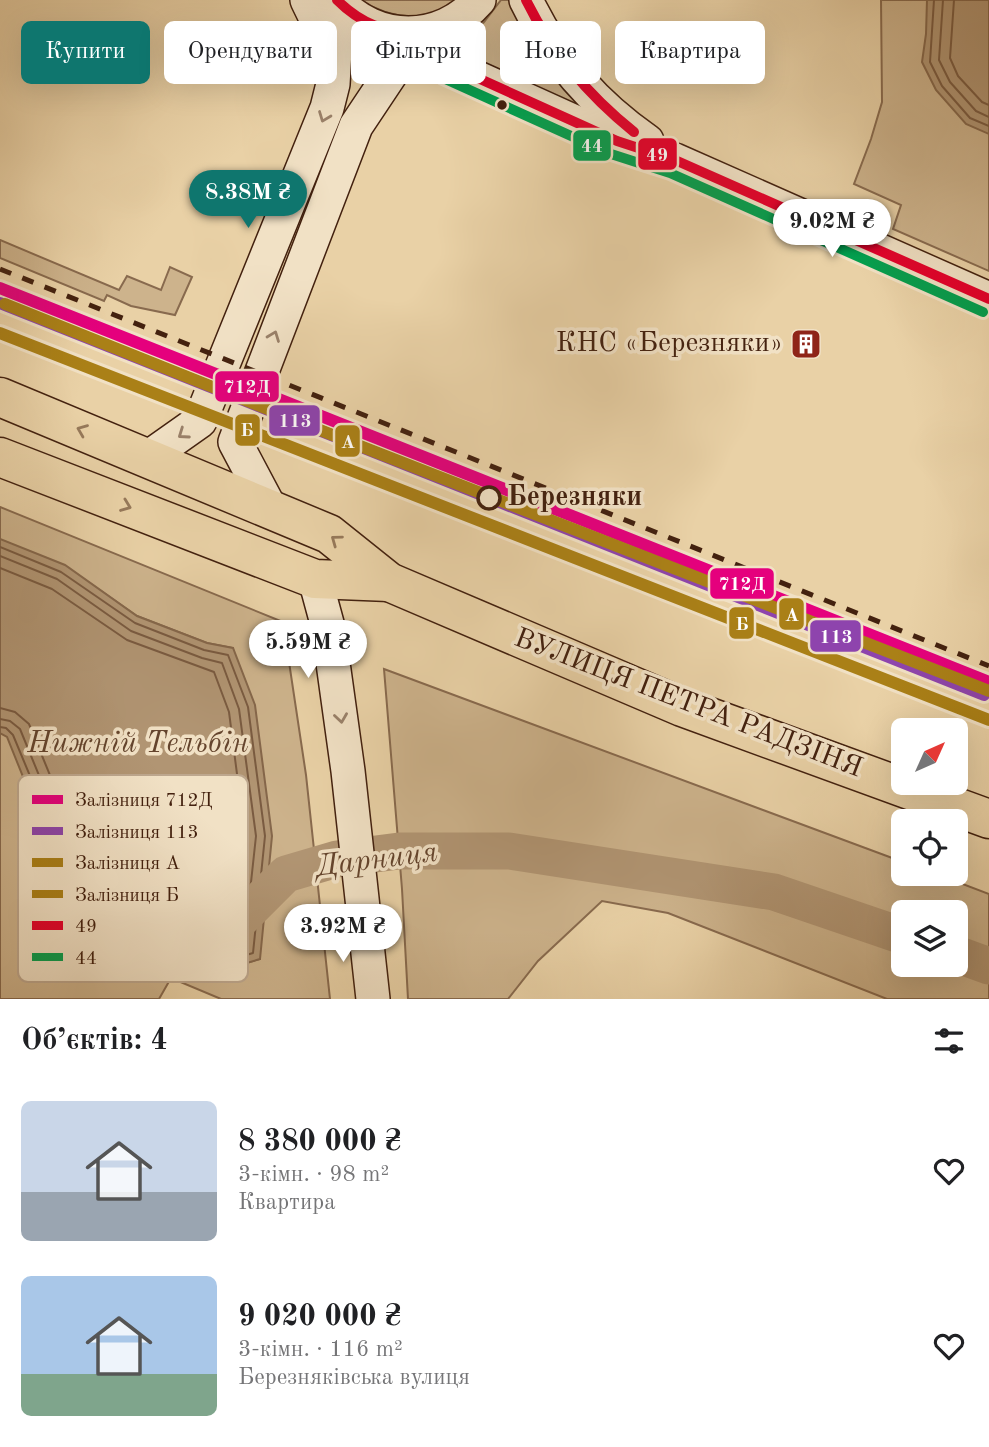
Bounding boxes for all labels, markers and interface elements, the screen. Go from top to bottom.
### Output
chip: Купити [21,21,150,84]
chip: Орендувати [164,21,337,84]
chip: Фільтри [351,21,486,84]
chip: Нове [500,21,601,84]
chip: Квартира [615,21,765,84]
unlabelled marker [495,98,509,112]
one-way arrow [318,110,332,122]
line badge: 44 [572,129,612,162]
line badge: 49 [637,137,678,171]
text: 44 [581,138,603,157]
text: 49 [646,147,668,166]
pin: 8.38M ₴ [183,170,313,230]
text: 8.38M ₴ [205,181,291,204]
pin: 9.02M ₴ [767,200,897,259]
text: 9.02M ₴ [789,210,875,233]
building icon: КНС «Березняки» [789,327,823,361]
place label: КНС «Березняки» [556,330,783,358]
one-way arrow [266,331,280,343]
line badge: 712Д [214,370,280,403]
text: 712Д [223,379,271,398]
line badge: 113 [268,404,321,437]
line badge: Б [234,413,261,447]
text: 113 [278,413,312,432]
text: Б [240,422,254,441]
line badge: A [334,424,361,458]
one-way arrow [77,425,89,439]
one-way arrow [178,426,191,438]
text: A [341,434,355,453]
place label: Березняки [507,484,642,512]
marker: Березняки [477,486,501,510]
one-way arrow [120,497,132,511]
one-way arrow [331,536,343,548]
line badge: 712Д [709,567,775,600]
text: 712Д [718,576,766,595]
line badge: A [778,597,805,631]
line badge: Б [728,606,755,640]
text: A [785,607,799,626]
text: Б [735,616,749,635]
line badge: 113 [809,619,862,653]
pin: 5.59M ₴ [243,620,373,680]
street label: ВУЛИЦЯ ПЕТРА РАДЗІНЯ [510,625,866,783]
text: 113 [819,629,853,648]
text: 5.59M ₴ [265,631,351,654]
one-way arrow [333,712,348,724]
north arrow [891,718,968,794]
map controls [891,718,968,977]
water label: Нижній Тельбін [26,729,249,759]
legend [18,775,248,982]
text: Залізниця 712Д [75,792,213,811]
button: locate [891,809,968,886]
text: Залізниця 113 [75,824,199,843]
water label: Дарниця [311,838,439,883]
text: Залізниця A [75,855,180,874]
text: Залізниця Б [75,887,179,906]
button: layers [891,900,968,977]
pin: 3.92M ₴ [278,904,408,964]
text: 3.92M ₴ [300,915,386,938]
text: 49 [75,918,97,937]
text: 44 [75,950,97,969]
icon: filters [930,1022,968,1060]
text: Об’єктів: 4 [21,1026,168,1056]
text: 8 380 000 ₴ [238,1127,402,1157]
icon: home [77,1129,161,1213]
icon: heart [930,1152,968,1190]
text: 3-кімн. · 98 m² [238,1163,389,1186]
text: Квартира [238,1191,336,1214]
text: 9 020 000 ₴ [238,1302,402,1332]
icon: home [77,1304,161,1388]
icon: heart [930,1327,968,1365]
text: 3-кімн. · 116 m² [238,1338,403,1361]
text: Березняківська вулиця [238,1366,470,1389]

